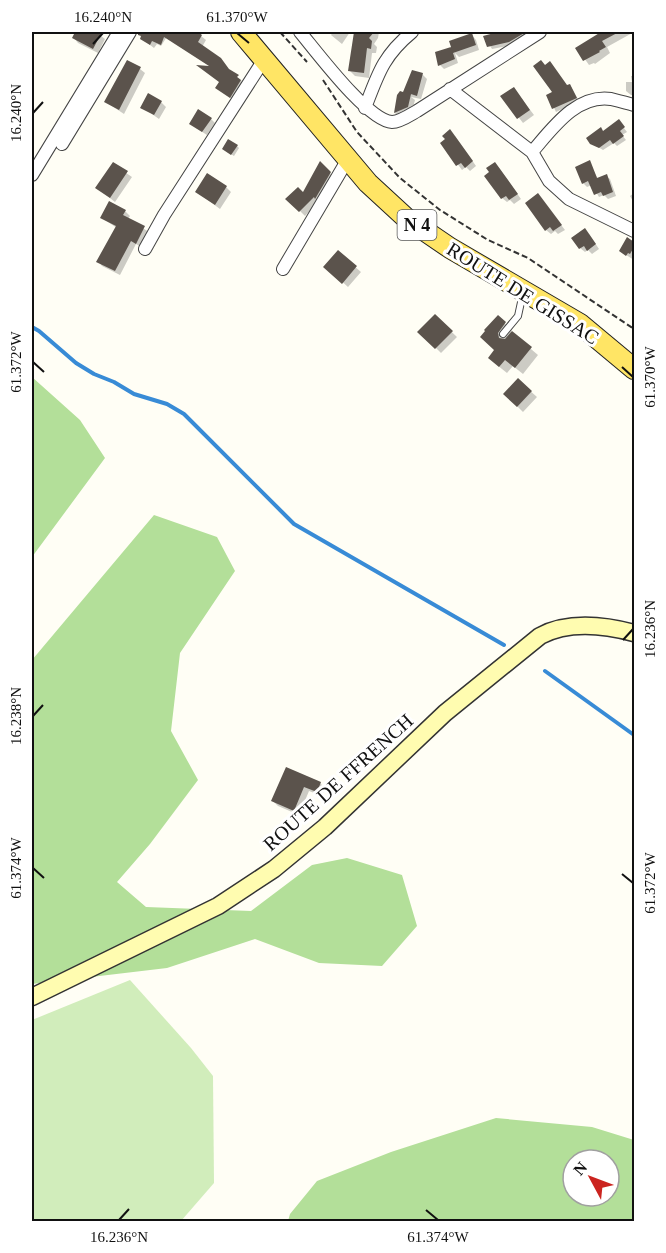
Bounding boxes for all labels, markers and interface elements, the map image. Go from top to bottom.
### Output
text: 16.240°N [74,9,132,25]
text: 61.370°W [206,9,269,25]
text: 16.240°N [8,84,24,142]
road number: N 4 [398,210,436,240]
street label: ROUTE DE GISSAC [443,237,603,349]
text: 61.372°W [8,330,24,393]
text: 61.370°W [642,345,658,408]
text: 16.236°N [642,600,658,658]
text: 16.238°N [8,687,24,745]
street label: ROUTE DE FFRENCH [259,709,417,855]
text: 61.374°W [8,836,24,899]
text: 61.372°W [642,851,658,914]
north arrow [561,1148,621,1208]
text: N [570,1158,591,1178]
text: 16.236°N [90,1229,148,1245]
text: 61.374°W [407,1229,470,1245]

